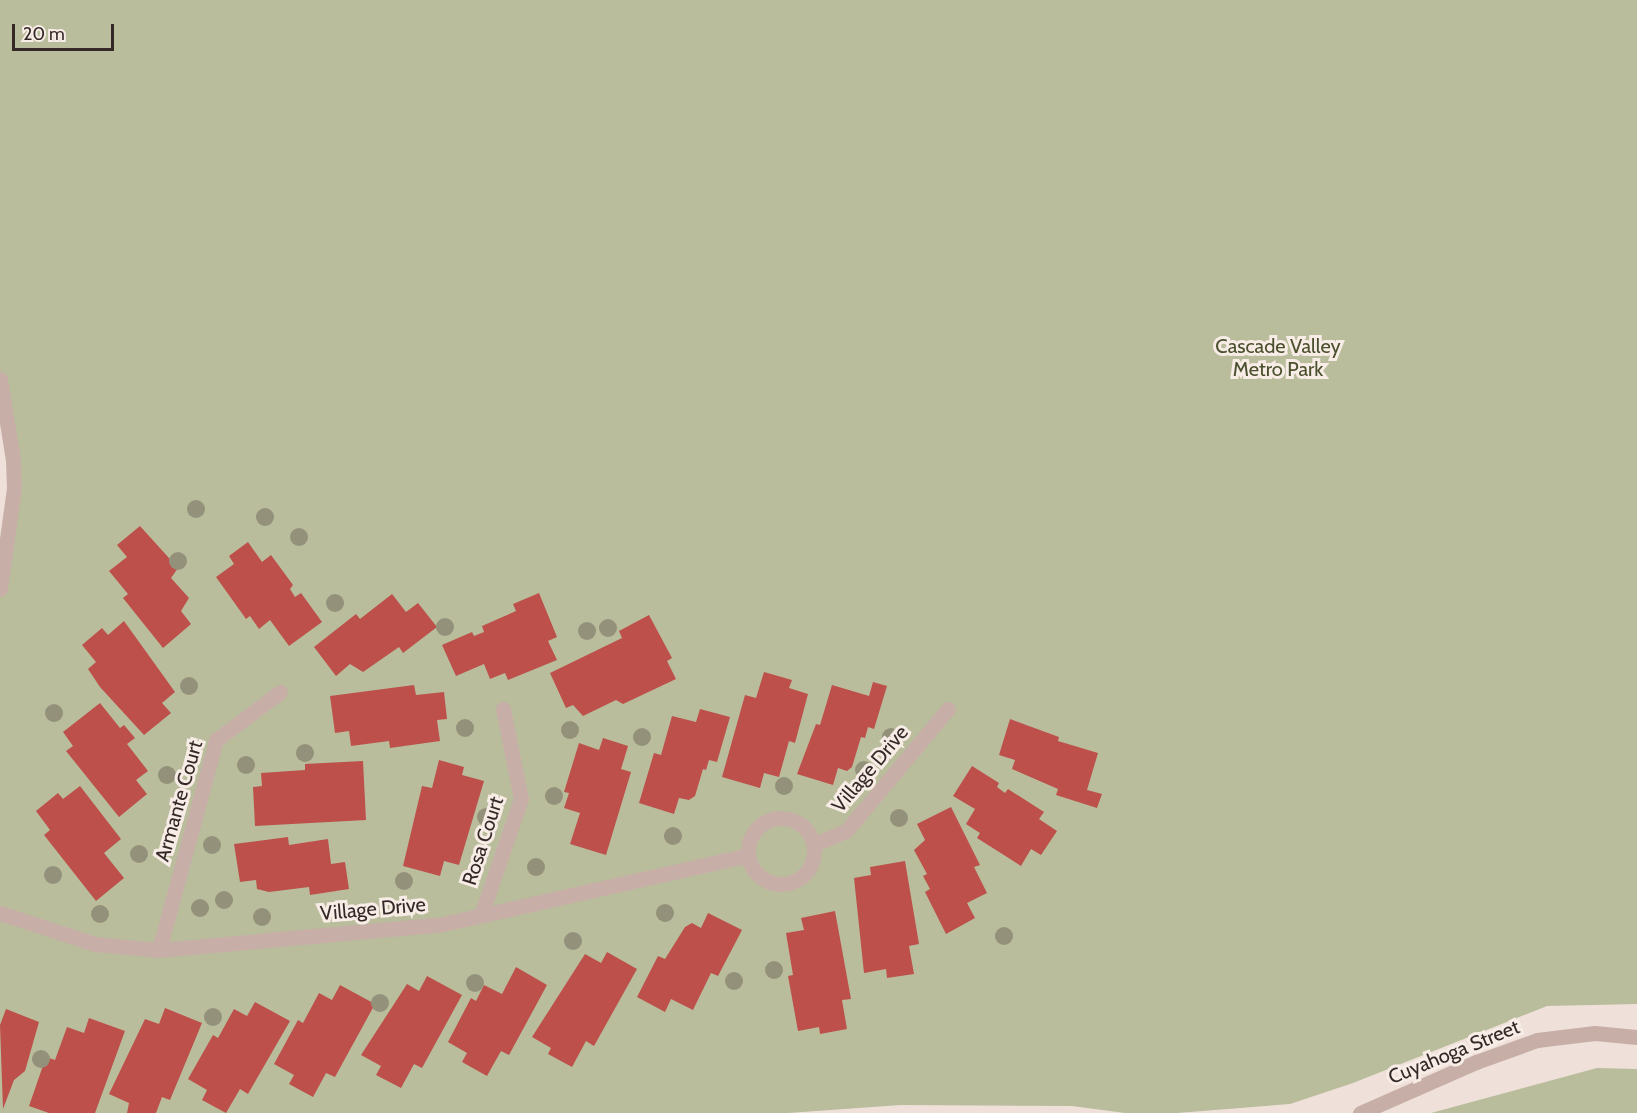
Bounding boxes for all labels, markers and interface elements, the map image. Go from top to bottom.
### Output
scale bar [15,12,117,50]
text: 20 m [23,23,65,45]
park label: Cascade Valley Metro Park [1215,335,1341,382]
street label: Village Drive [827,721,913,817]
street label: Armante Court [150,738,208,864]
street label: Rosa Court [457,794,509,888]
street label: Village Drive [319,892,427,926]
street label: Cuyahoga Street [1385,1015,1523,1089]

